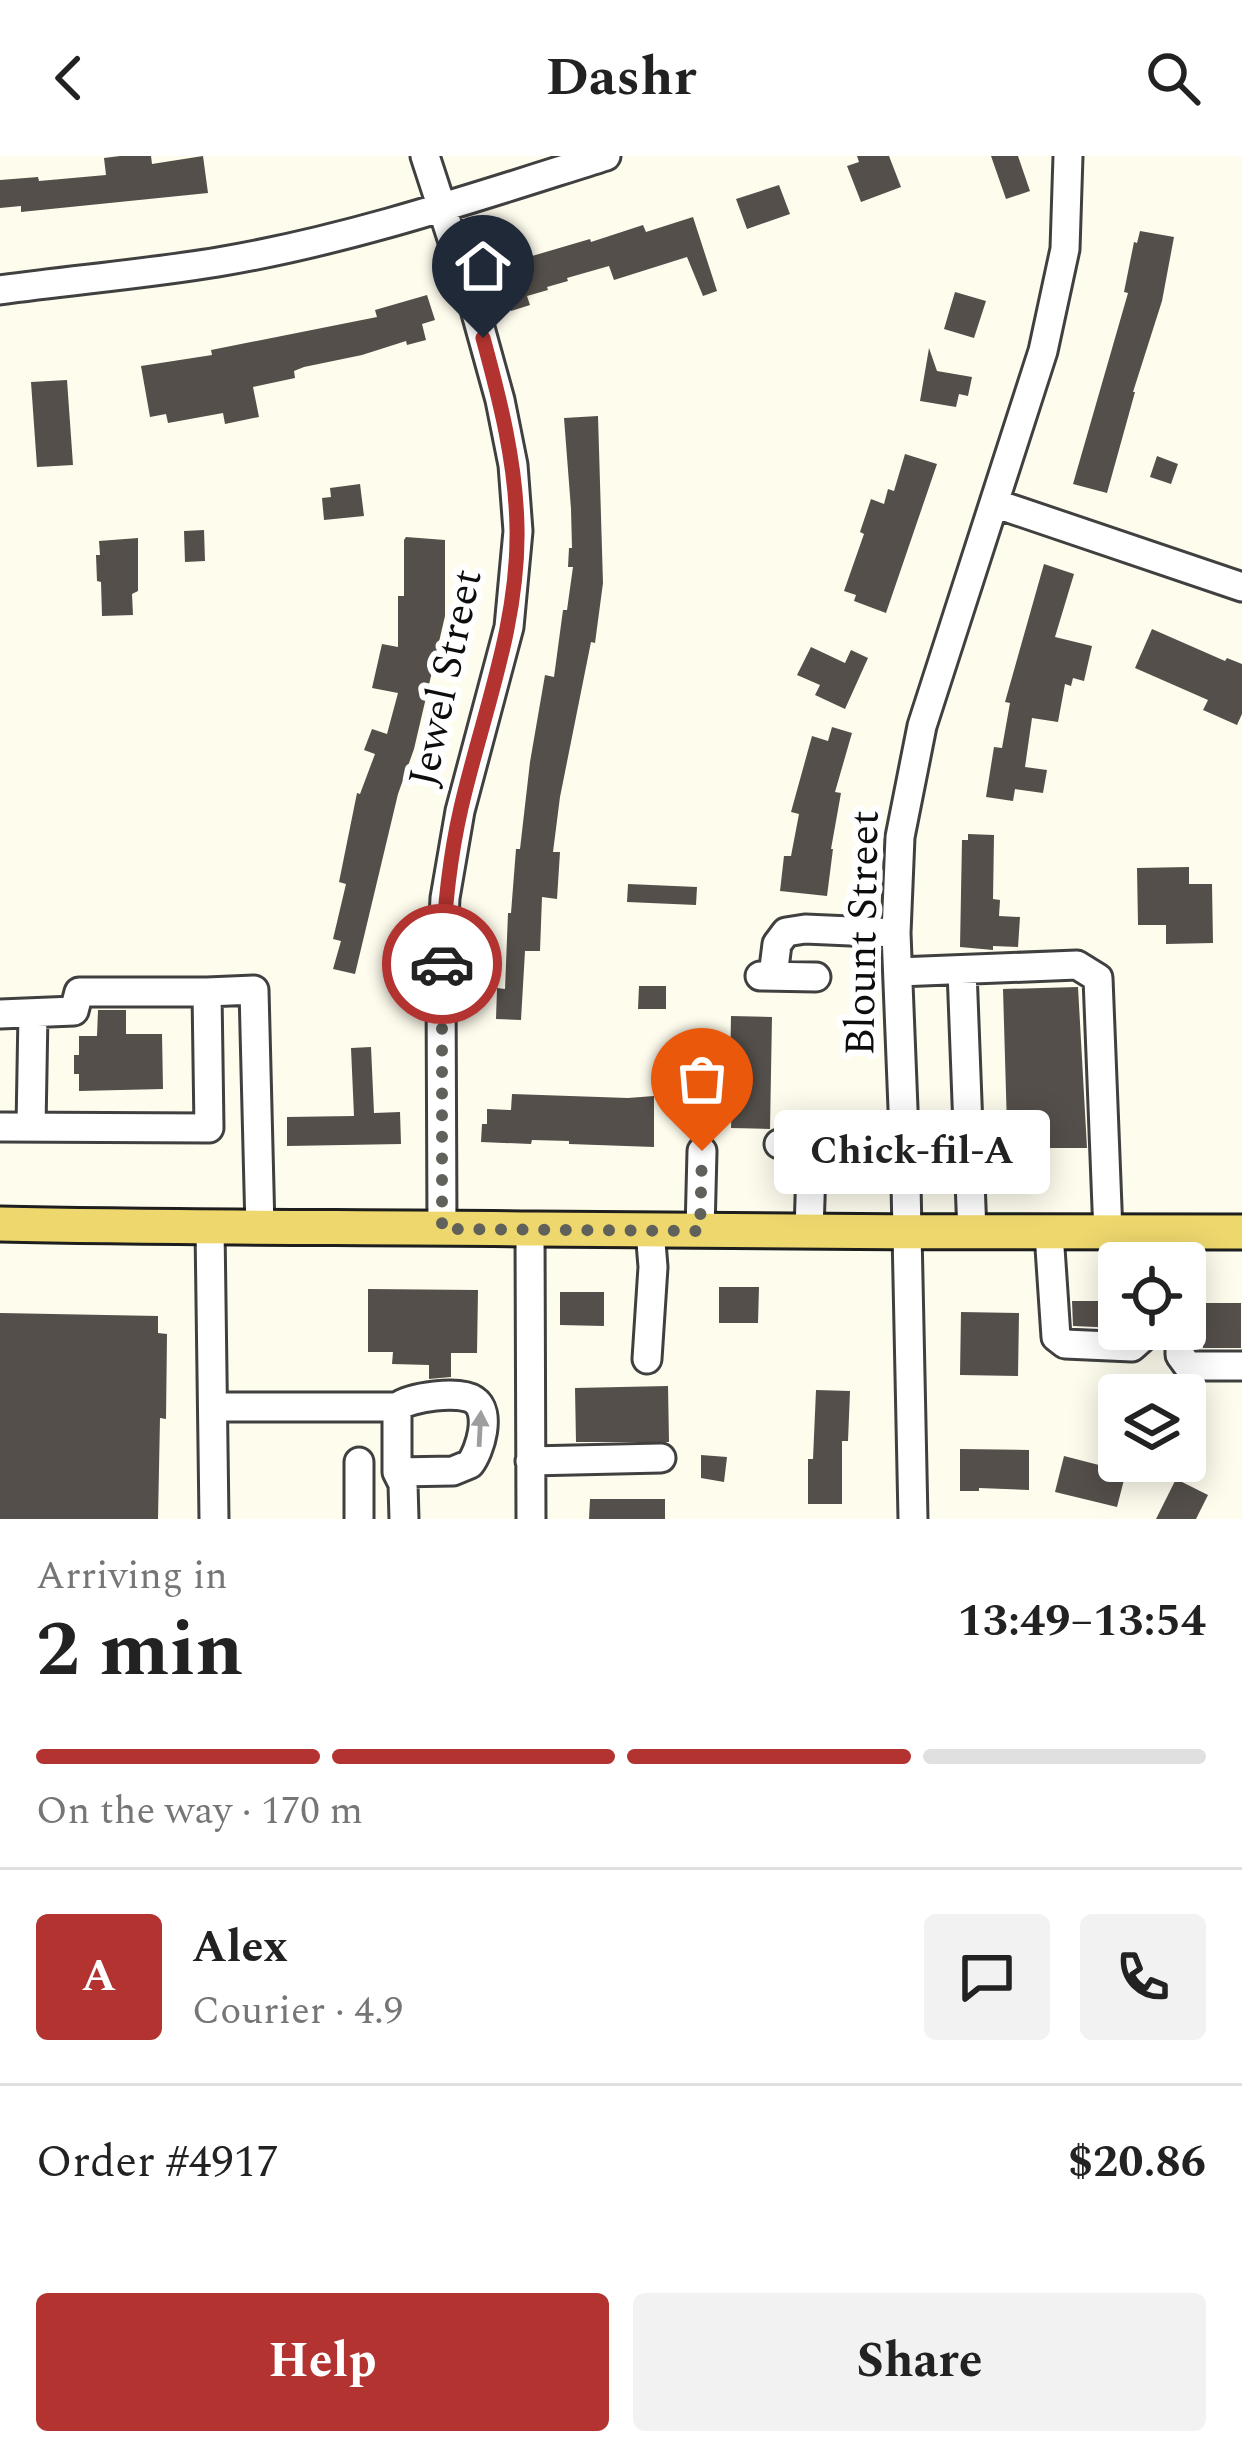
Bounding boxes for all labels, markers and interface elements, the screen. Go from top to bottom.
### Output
text: Dashr [545,37,697,119]
icon: back [36,45,102,111]
icon: search [1140,45,1206,111]
pin [432,215,534,338]
icon: home [450,233,516,299]
street label: Jewel Street [392,563,500,793]
street label: Blount Street [829,810,897,1056]
courier [382,904,502,1024]
icon: car [409,931,475,997]
pin [651,1028,753,1151]
icon: bag [669,1046,735,1112]
callout: Chick-fil-A [774,1109,1050,1193]
text: Chick-fil-A [810,1122,1014,1181]
map controls [1098,1242,1206,1482]
button: locate [1098,1242,1206,1350]
button: layers [1098,1374,1206,1482]
one-way arrow [471,1410,490,1448]
text: Arriving in [36,1547,228,1606]
text: 13:49–13:54 [957,1587,1206,1656]
text: 2 min [36,1591,244,1710]
text: On the way · 170 m [36,1782,363,1841]
text: Alex [192,1913,288,1982]
button: chat [924,1914,1050,2040]
button: phone [1080,1914,1206,2040]
text: A [82,1942,116,2011]
text: Courier · 4.9 [192,1982,403,2041]
text: Order #4917 [36,2128,279,2197]
text: $20.86 [1068,2128,1206,2197]
button: Help [36,2293,609,2431]
button: Share [633,2293,1206,2431]

